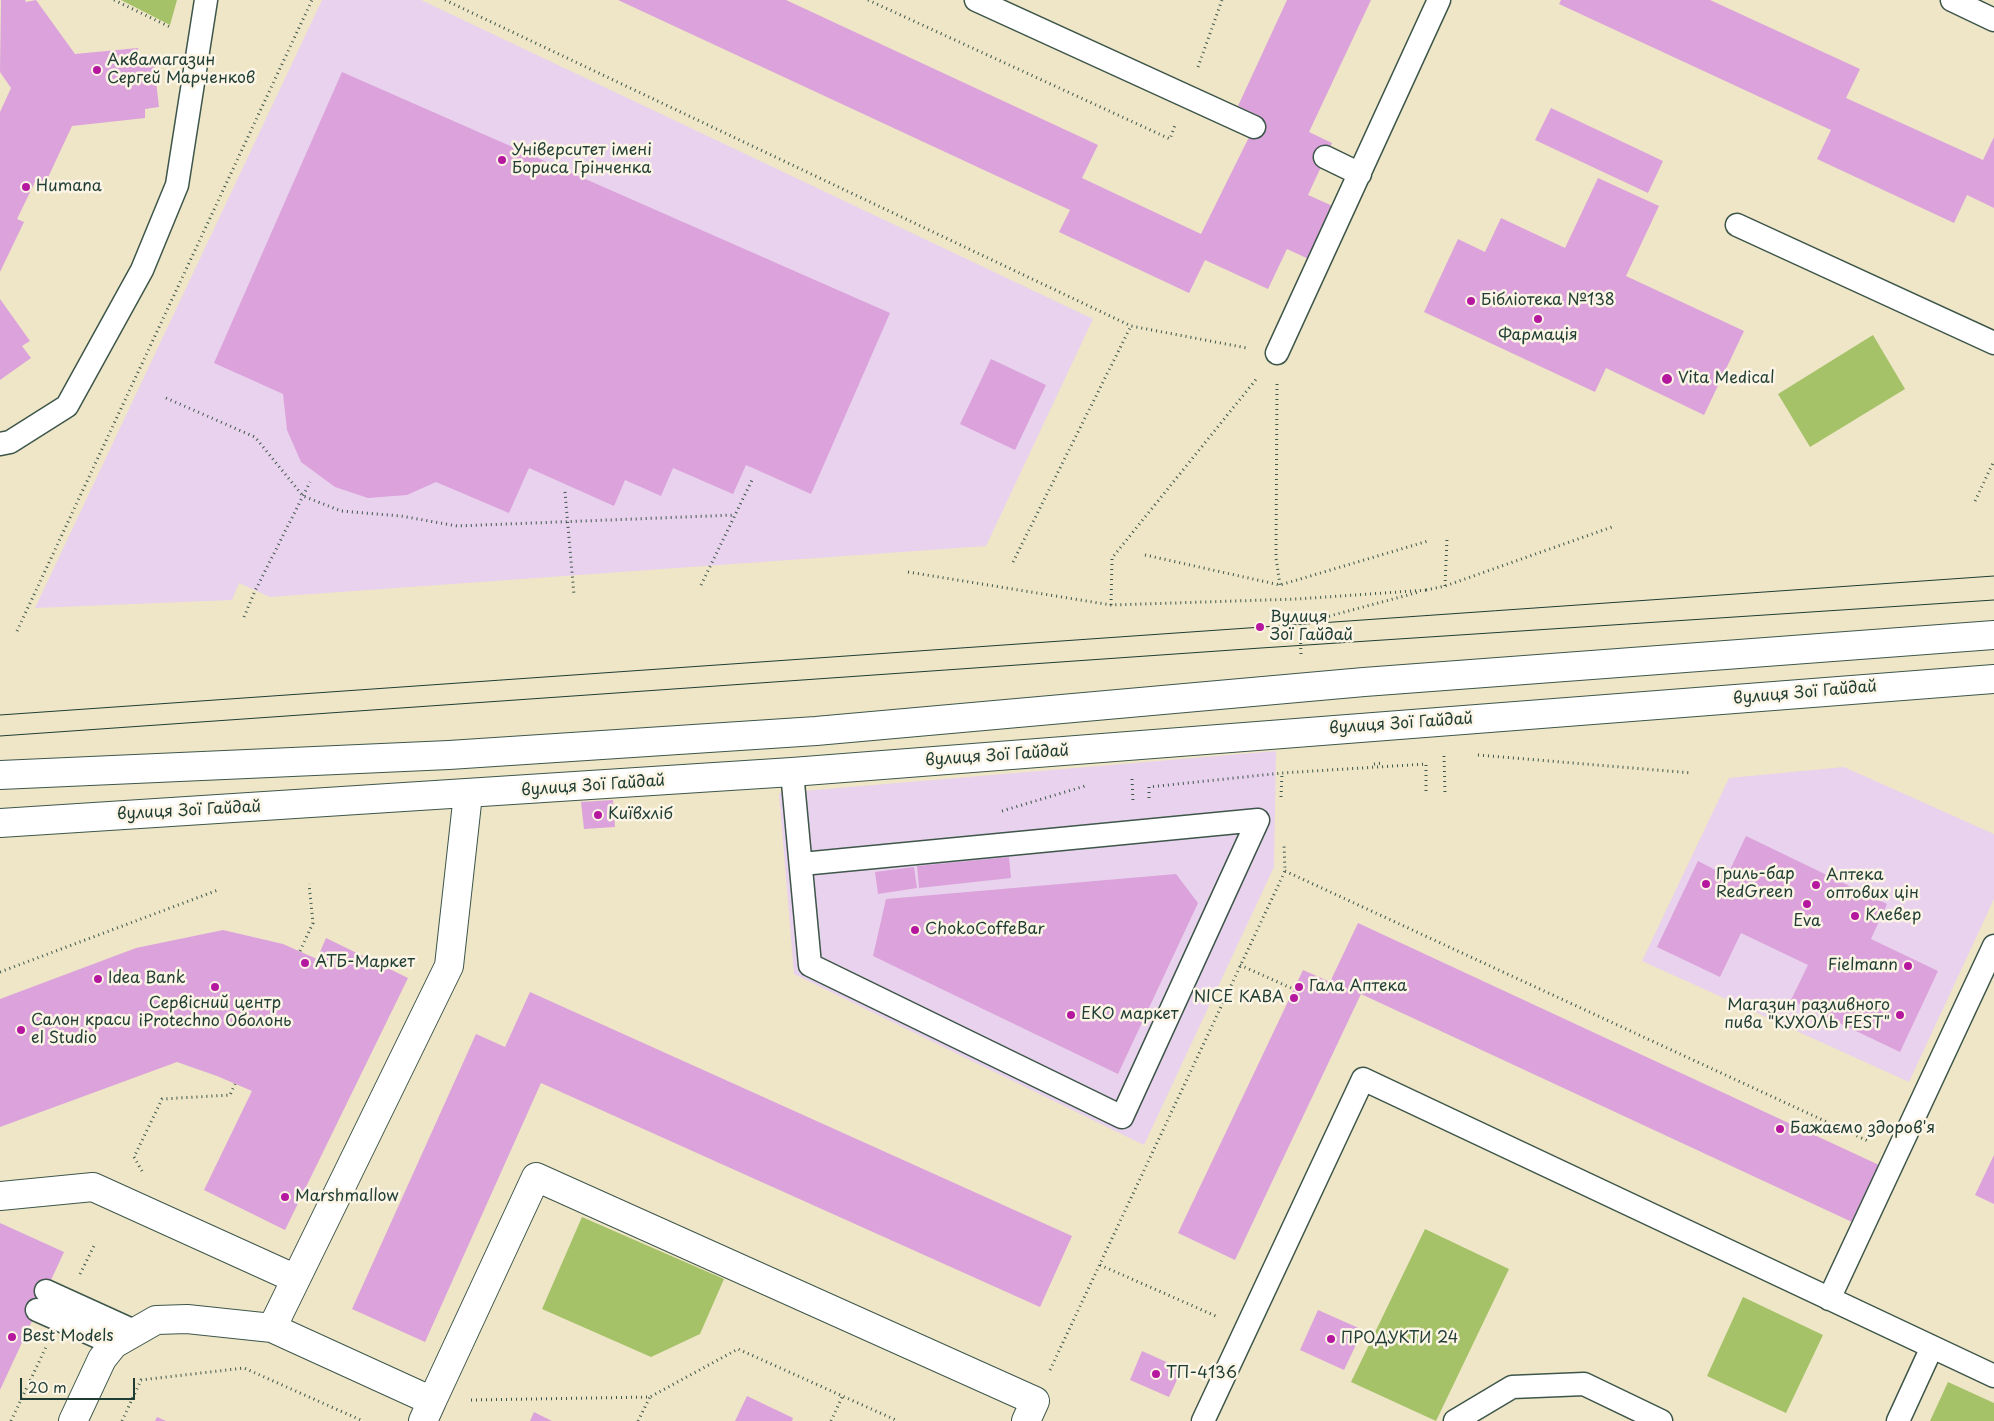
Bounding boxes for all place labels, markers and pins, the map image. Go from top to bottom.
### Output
place label: Аквамагазин Сергей Марченков [107,51,255,89]
marker: Аквамагазин Сергей Марченков [91,64,103,76]
place label: Університет імені Бориса Грінченка [512,141,652,179]
marker: Університет імені Бориса Грінченка [496,154,508,166]
place label: Humana [36,177,102,197]
marker: Humana [20,181,32,193]
place label: Бібліотека №138 [1481,291,1615,311]
marker: Бібліотека №138 [1465,295,1477,307]
marker: Фармація [1532,313,1544,325]
place label: Фармація [1498,326,1578,346]
place label: Vita Medical [1678,369,1775,389]
marker: Vita Medical [1660,372,1674,386]
place label: Вулиця Зої Гайдай [1270,608,1353,646]
marker: Вулиця Зої Гайдай [1254,621,1266,633]
place label: Київхліб [608,805,673,825]
marker: Київхліб [592,809,604,821]
place label: Гриль-бар RedGreen [1716,865,1795,903]
place label: Аптека оптових цін [1826,866,1919,904]
marker: Гриль-бар RedGreen [1700,878,1712,890]
marker: Аптека оптових цін [1810,879,1822,891]
marker: Eva [1801,898,1813,910]
place label: Клевер [1865,906,1921,926]
marker: Клевер [1849,910,1861,922]
place label: Eva [1793,912,1821,932]
place label: ChokoCoffeBar [925,920,1045,940]
marker: ChokoCoffeBar [909,924,921,936]
place label: АТБ-Маркет [315,953,415,973]
place label: Fielmann [1828,956,1898,976]
marker: АТБ-Маркет [299,957,311,969]
marker: Fielmann [1902,960,1914,972]
place label: Idea Bank [108,969,185,989]
marker: Idea Bank [92,973,104,985]
place label: Гала Аптека [1309,977,1407,997]
marker: Сервісний центр iProtechno Оболонь [209,981,221,993]
marker: Гала Аптека [1293,981,1305,993]
place label: NICE КАВА [1194,988,1284,1008]
marker: NICE КАВА [1288,992,1300,1004]
place label: Сервісний центр iProtechno Оболонь [139,994,291,1032]
place label: Магазин разливного пива "КУХОЛЬ FEST" [1724,996,1890,1034]
place label: ЕКО маркет [1081,1005,1179,1025]
marker: ЕКО маркет [1065,1009,1077,1021]
marker: Магазин разливного пива "КУХОЛЬ FEST" [1894,1009,1906,1021]
place label: Салон краси el Studio [31,1011,131,1049]
marker: Салон краси el Studio [15,1024,27,1036]
place label: Бажаємо здоров'я [1790,1119,1935,1139]
marker: Бажаємо здоров'я [1774,1123,1786,1135]
place label: Marshmallow [295,1187,399,1207]
marker: Marshmallow [279,1191,291,1203]
place label: Best Models [22,1327,114,1347]
place label: ПРОДУКТИ 24 [1341,1329,1458,1349]
marker: Best Models [6,1331,18,1343]
marker: ПРОДУКТИ 24 [1325,1333,1337,1345]
place label: ТП-4136 [1166,1364,1237,1384]
marker: ТП-4136 [1150,1368,1162,1380]

